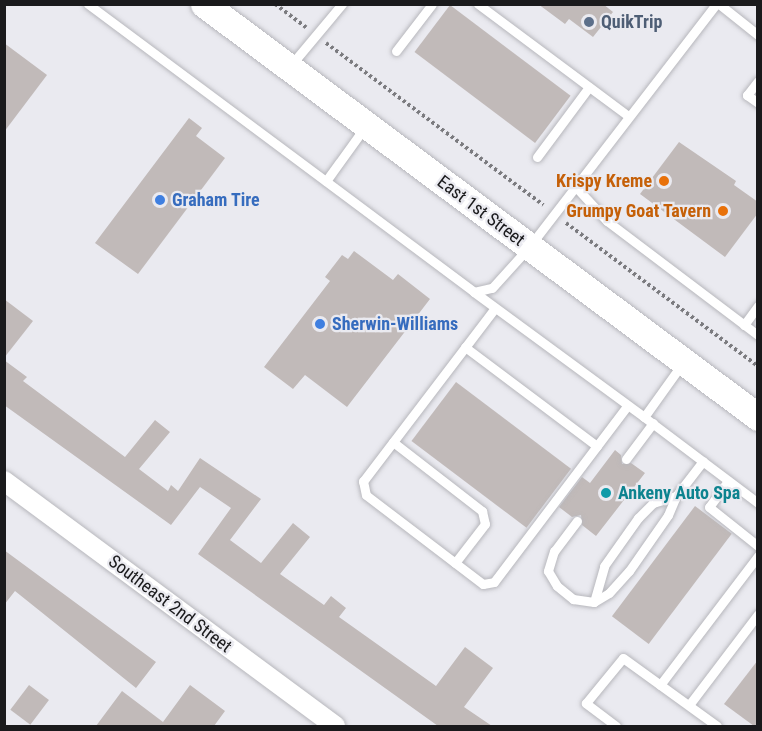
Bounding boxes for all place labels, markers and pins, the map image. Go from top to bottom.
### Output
place label: QuikTrip [601,11,662,33]
marker: QuikTrip [582,15,596,29]
place label: Krispy Kreme [556,170,652,192]
marker: Krispy Kreme [657,174,671,188]
place label: Graham Tire [172,189,260,211]
marker: Graham Tire [153,193,167,207]
place label: Grumpy Goat Tavern [566,200,711,222]
marker: Grumpy Goat Tavern [716,204,730,218]
place label: Sherwin-Williams [332,313,458,335]
marker: Sherwin-Williams [313,317,327,331]
place label: Ankeny Auto Spa [618,482,740,504]
marker: Ankeny Auto Spa [599,486,613,500]

